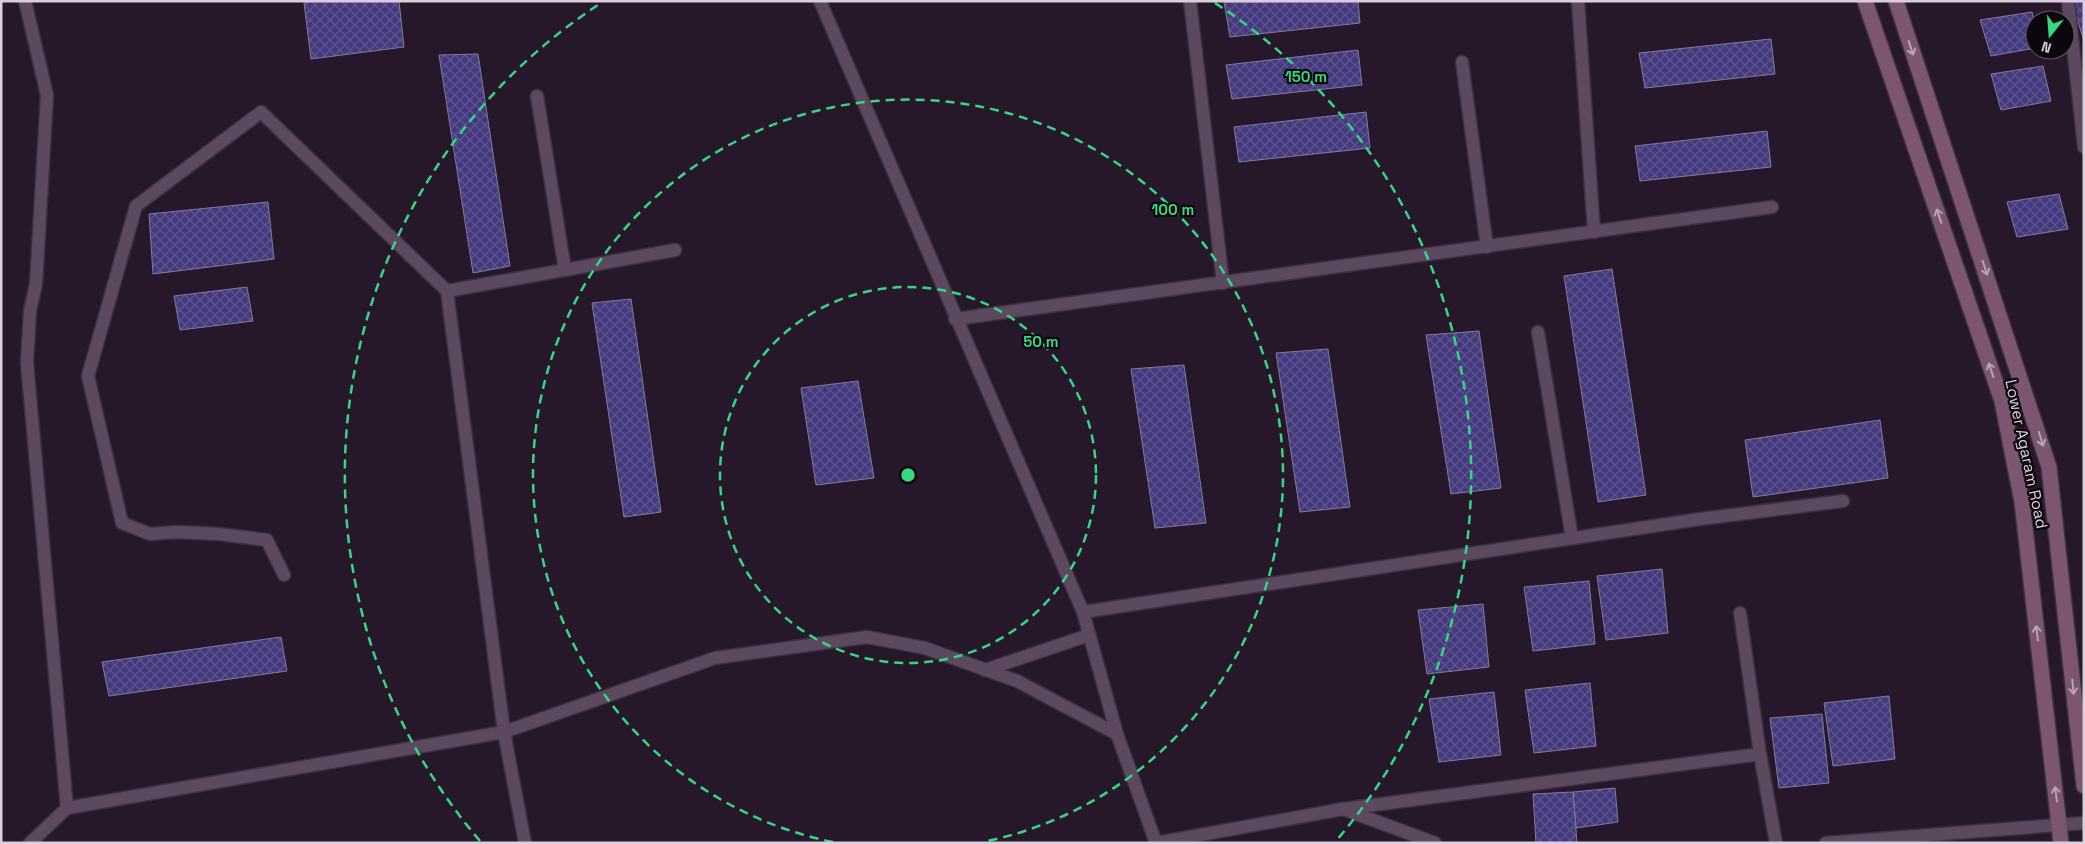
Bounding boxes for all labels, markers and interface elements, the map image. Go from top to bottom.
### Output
north arrow [2025,10,2075,60]
text: N [2039,37,2053,57]
one-way arrow [1907,39,1917,55]
text: 150 m [1285,67,1327,86]
text: 100 m [1152,200,1194,219]
one-way arrow [1934,209,1943,224]
one-way arrow [1981,260,1990,275]
text: 50 m [1023,332,1059,351]
one-way arrow [1986,363,1995,378]
street label: Lower Agaram Road [2000,378,2053,531]
one-way arrow [2036,431,2046,447]
centre of rings [899,466,917,484]
one-way arrow [2032,625,2042,641]
one-way arrow [2068,678,2078,694]
one-way arrow [2051,787,2061,803]

